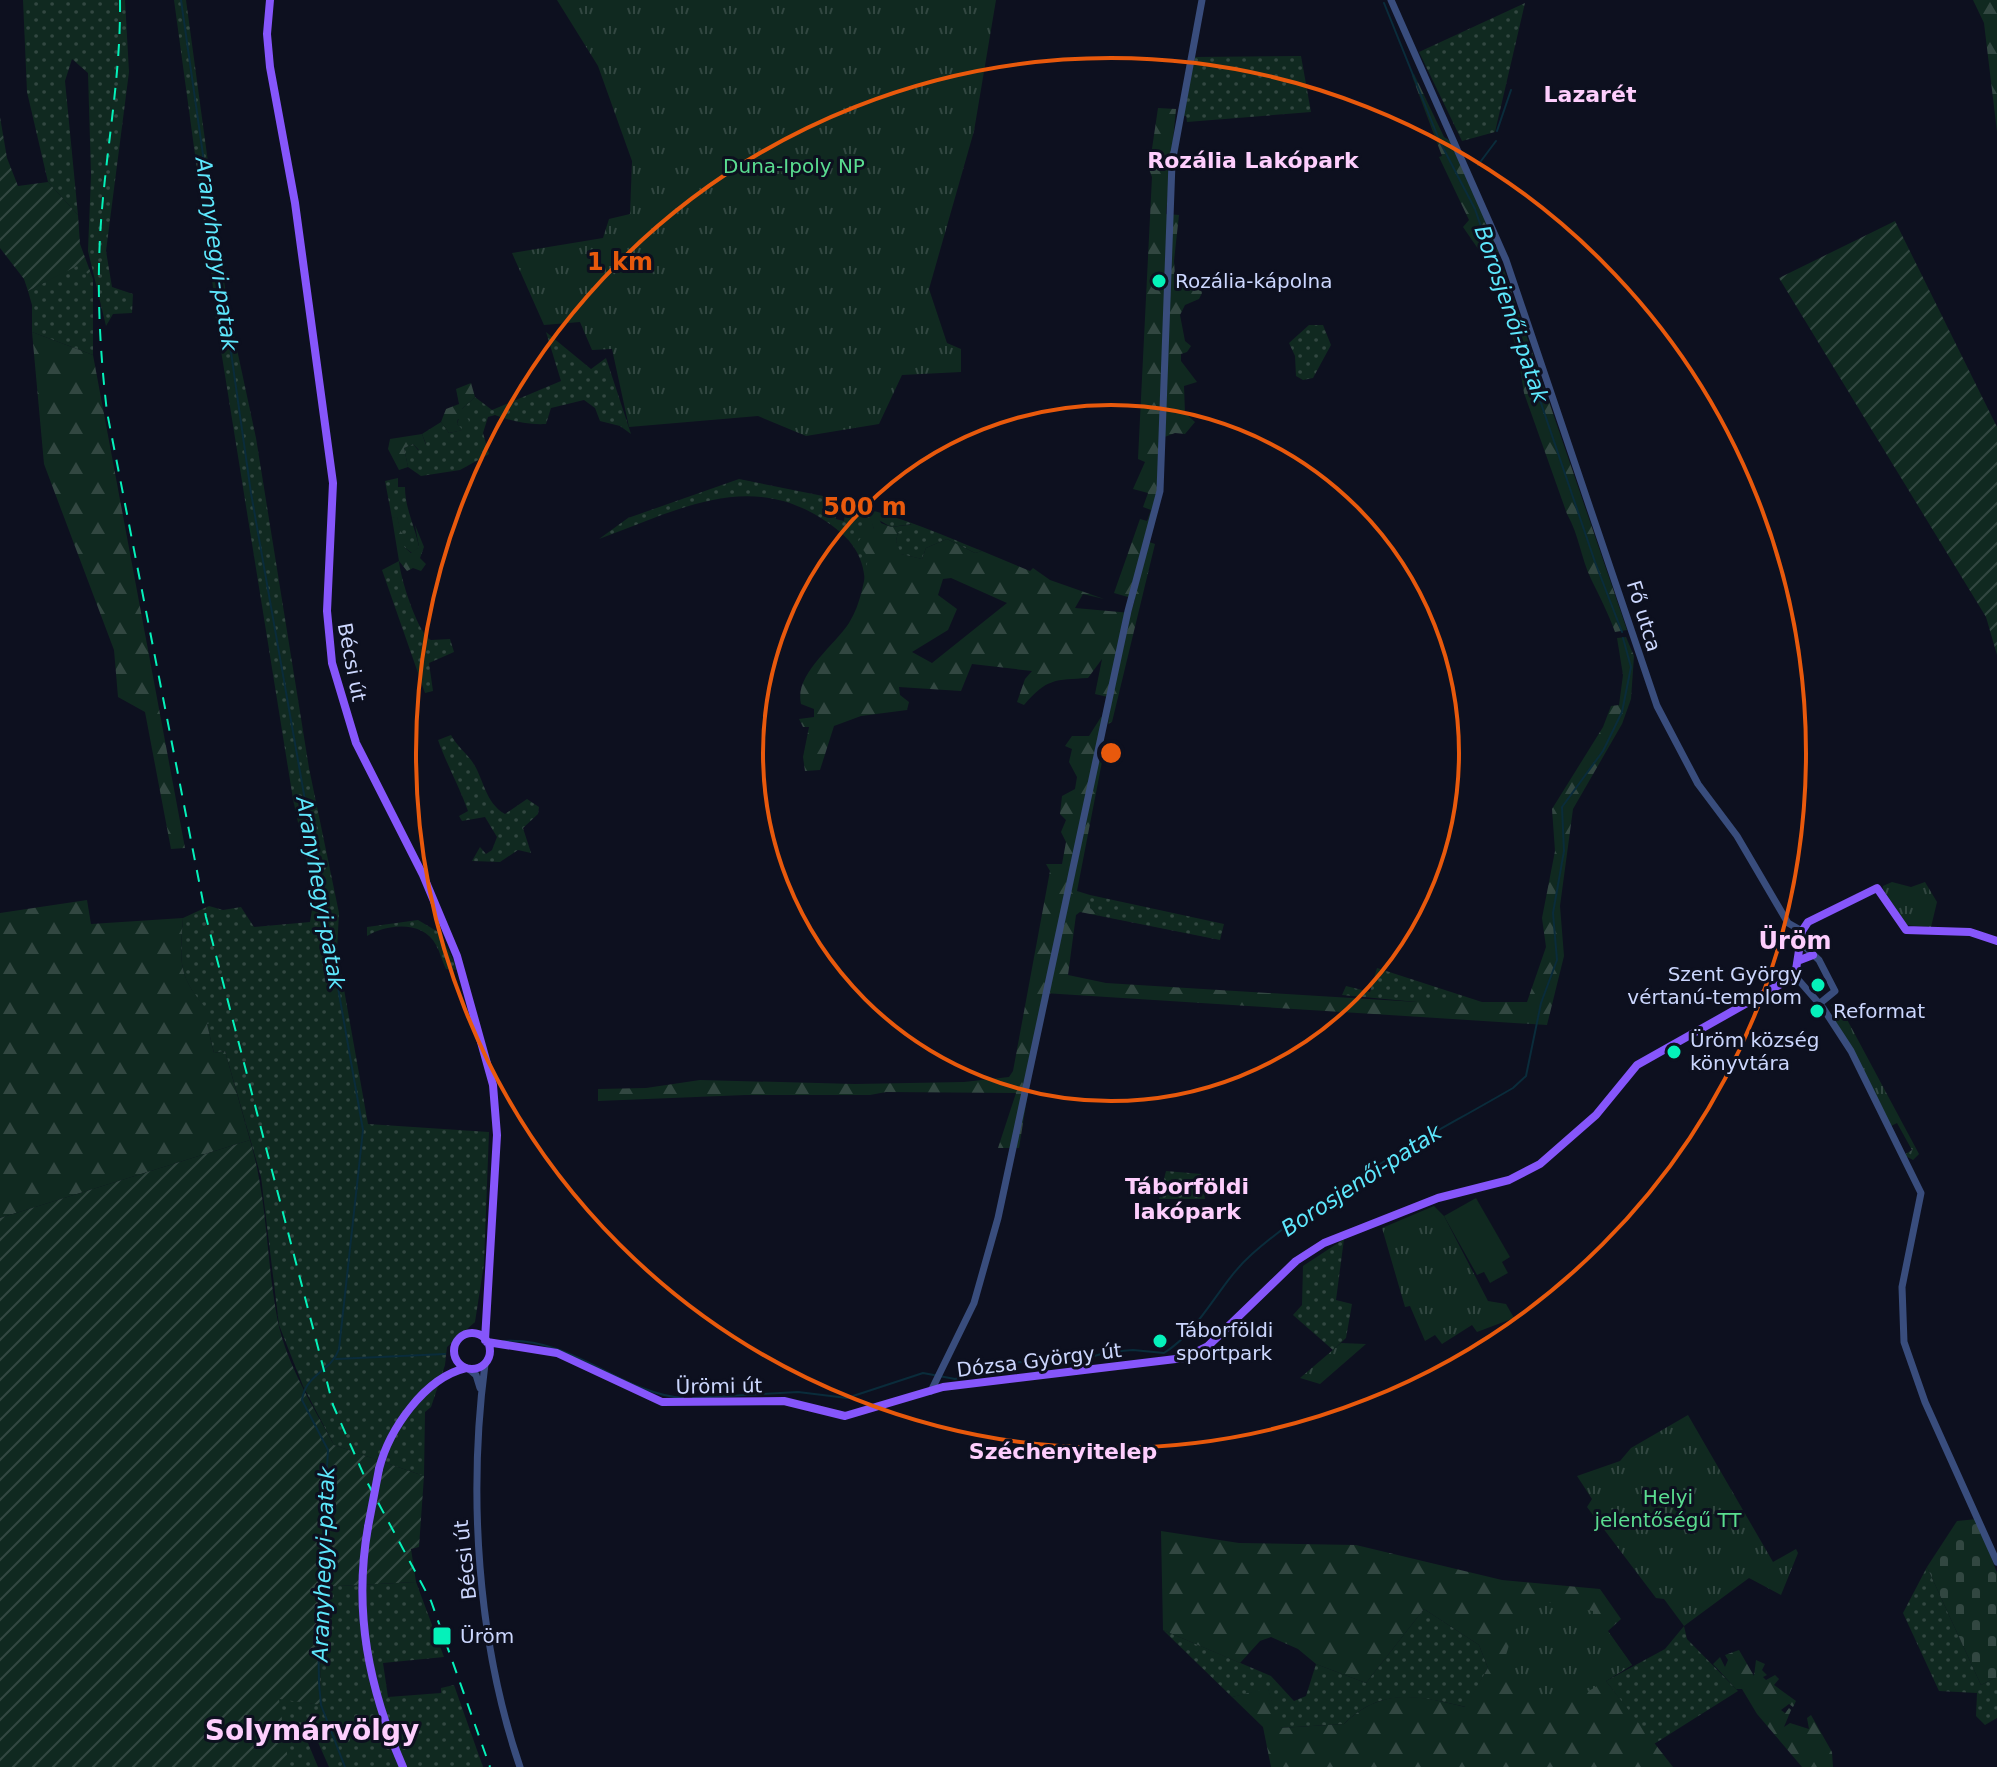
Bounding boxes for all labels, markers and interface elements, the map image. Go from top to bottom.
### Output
district label: Lazarét [1544,82,1637,107]
district label: Rozália Lakópark [1147,148,1360,173]
water label: Aranyhegyi-patak [190,154,243,354]
park label: Duna-Ipoly NP [723,154,865,178]
water label: Borosjenői-patak [1469,222,1554,407]
text: 1 km [587,248,653,276]
place label: Rozália-kápolna [1175,269,1332,293]
marker: Rozália-kápolna [1150,272,1168,290]
text: 500 m [823,493,907,521]
street label: Fő utca [1622,578,1666,654]
street label: Bécsi út [333,621,371,704]
centre of rings [1097,739,1125,767]
water label: Aranyhegyi-patak [291,793,350,993]
district label: Üröm [1759,925,1831,955]
place label: Szent György vértanú-templom [1627,962,1802,1009]
marker: Szent György vértanú-templom [1809,976,1827,994]
place label: Reformat [1833,999,1925,1023]
marker: Reformat [1808,1002,1826,1020]
place label: Üröm község könyvtára [1690,1028,1820,1075]
marker: Üröm község könyvtára [1665,1043,1683,1061]
water label: Borosjenői-patak [1277,1119,1447,1242]
district label: Táborföldi lakópark [1125,1174,1249,1224]
place label: Táborföldi sportpark [1175,1318,1273,1365]
marker: Táborföldi sportpark [1151,1332,1169,1350]
street label: Dózsa György út [955,1338,1123,1382]
street label: Ürömi út [676,1373,763,1399]
district label: Széchenyitelep [969,1439,1157,1464]
water label: Aranyhegyi-patak [308,1465,339,1664]
park label: Helyi jelentőségű TT [1593,1485,1742,1532]
street label: Bécsi út [449,1519,481,1601]
place label: Üröm [460,1624,514,1648]
marker: Üröm [431,1625,453,1647]
district label: Solymárvölgy [205,1714,419,1747]

